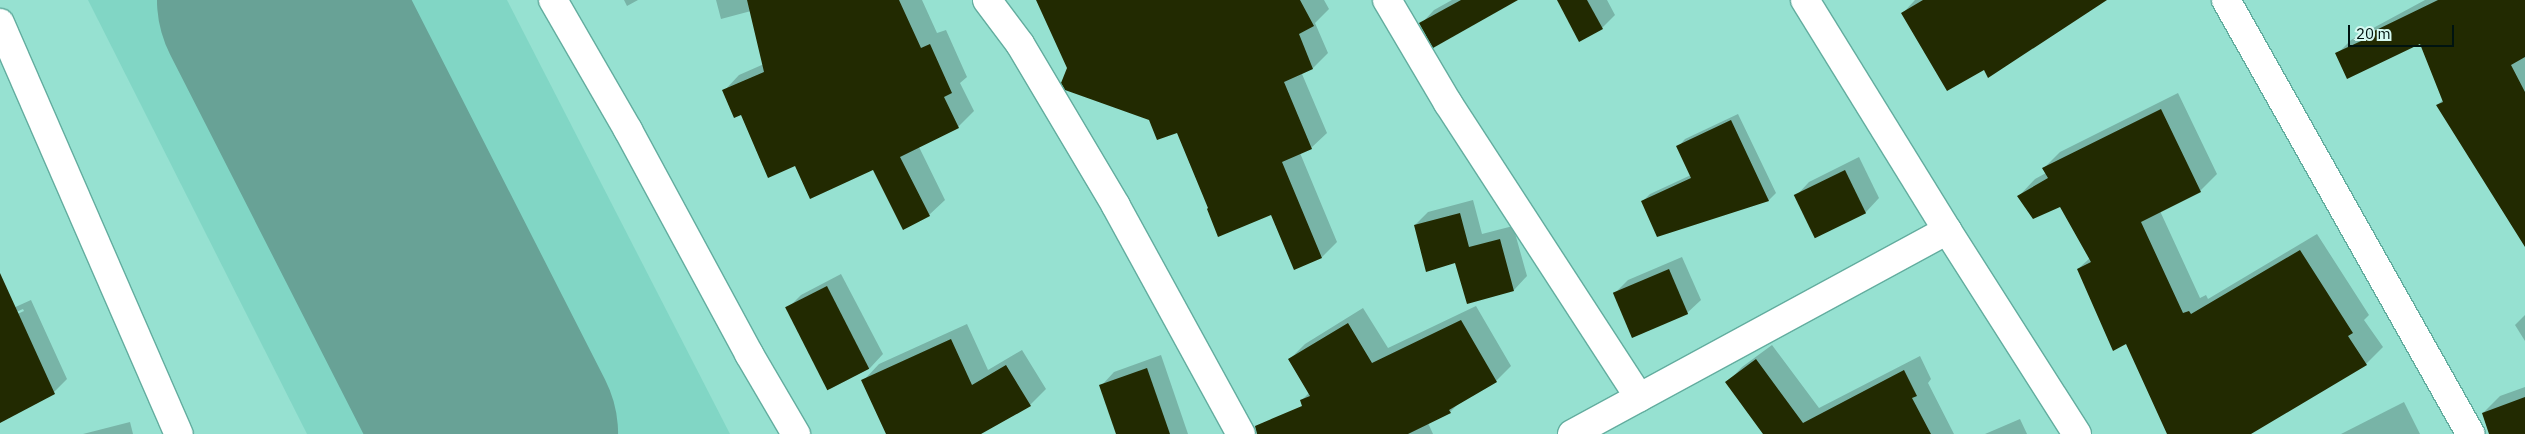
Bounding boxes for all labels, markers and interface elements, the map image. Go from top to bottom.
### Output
scale bar [2350,15,2456,47]
text: 20 m [2356,24,2391,43]

